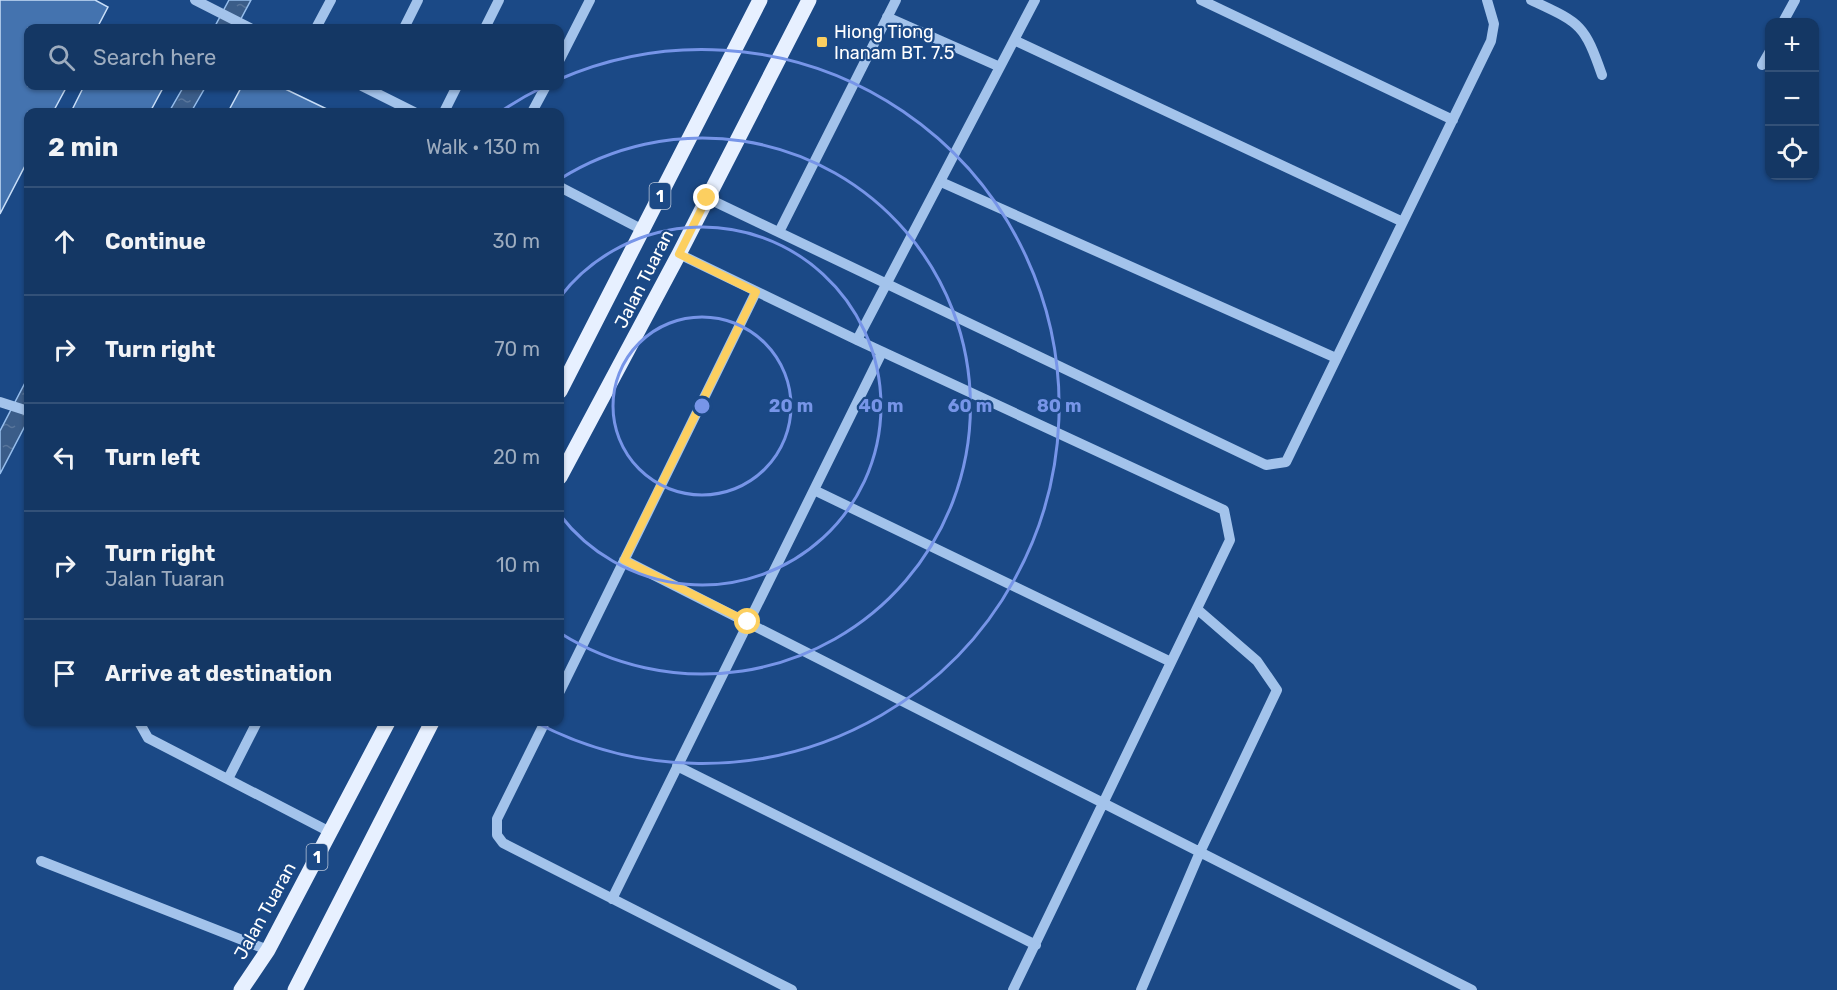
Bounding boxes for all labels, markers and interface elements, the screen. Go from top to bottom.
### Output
map controls [1765,18,1819,180]
button: + [1765,18,1819,72]
place label: Hiong Tiong Inanam BT. 7.5 [834,21,954,64]
search box [24,24,564,90]
marker: Hiong Tiong Inanam BT. 7.5 [815,35,829,49]
icon: search [45,41,78,74]
text: Search here [93,44,216,71]
button: − [1765,72,1819,126]
button: locate [1765,126,1819,180]
text: 2 min [48,132,118,163]
text: Walk · 130 m [426,135,540,159]
road number: 1 [650,183,670,209]
route end [693,184,719,210]
icon: ahead [48,225,81,258]
street label: Jalan Tuaran [610,226,678,332]
text: Continue [105,228,206,255]
text: 30 m [493,229,540,253]
icon: right [48,333,81,366]
text: Turn right [105,336,215,363]
text: 70 m [494,337,540,361]
text: 20 m [769,395,813,417]
text: 40 m [859,395,903,417]
text: 60 m [948,395,992,417]
text: 80 m [1037,395,1081,417]
centre of rings [692,396,712,416]
icon: left [48,441,81,474]
text: Turn left [105,444,200,471]
text: 20 m [493,445,540,469]
text: Turn right [105,540,215,567]
icon: right [48,549,81,582]
text: 10 m [496,553,540,577]
text: Jalan Tuaran [105,567,225,591]
route start [734,608,760,634]
icon: arrive [48,657,81,690]
text: Arrive at destination [105,660,332,687]
road number: 1 [306,844,328,870]
street label: Jalan Tuaran [229,859,301,963]

